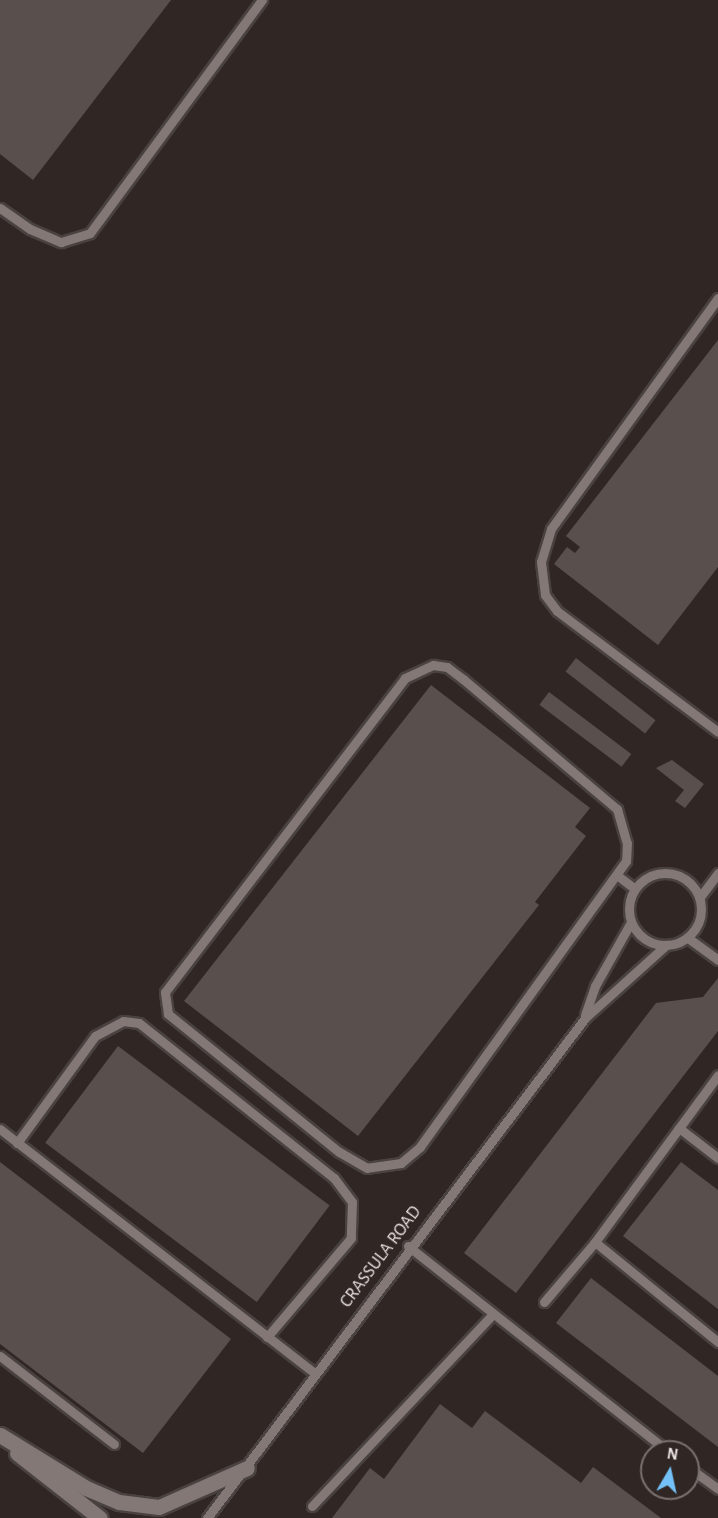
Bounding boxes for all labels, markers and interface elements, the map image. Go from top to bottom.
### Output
street label: CRASSULA ROAD [336,1202,426,1312]
north arrow [640,1440,700,1500]
text: N [666,1445,679,1463]

